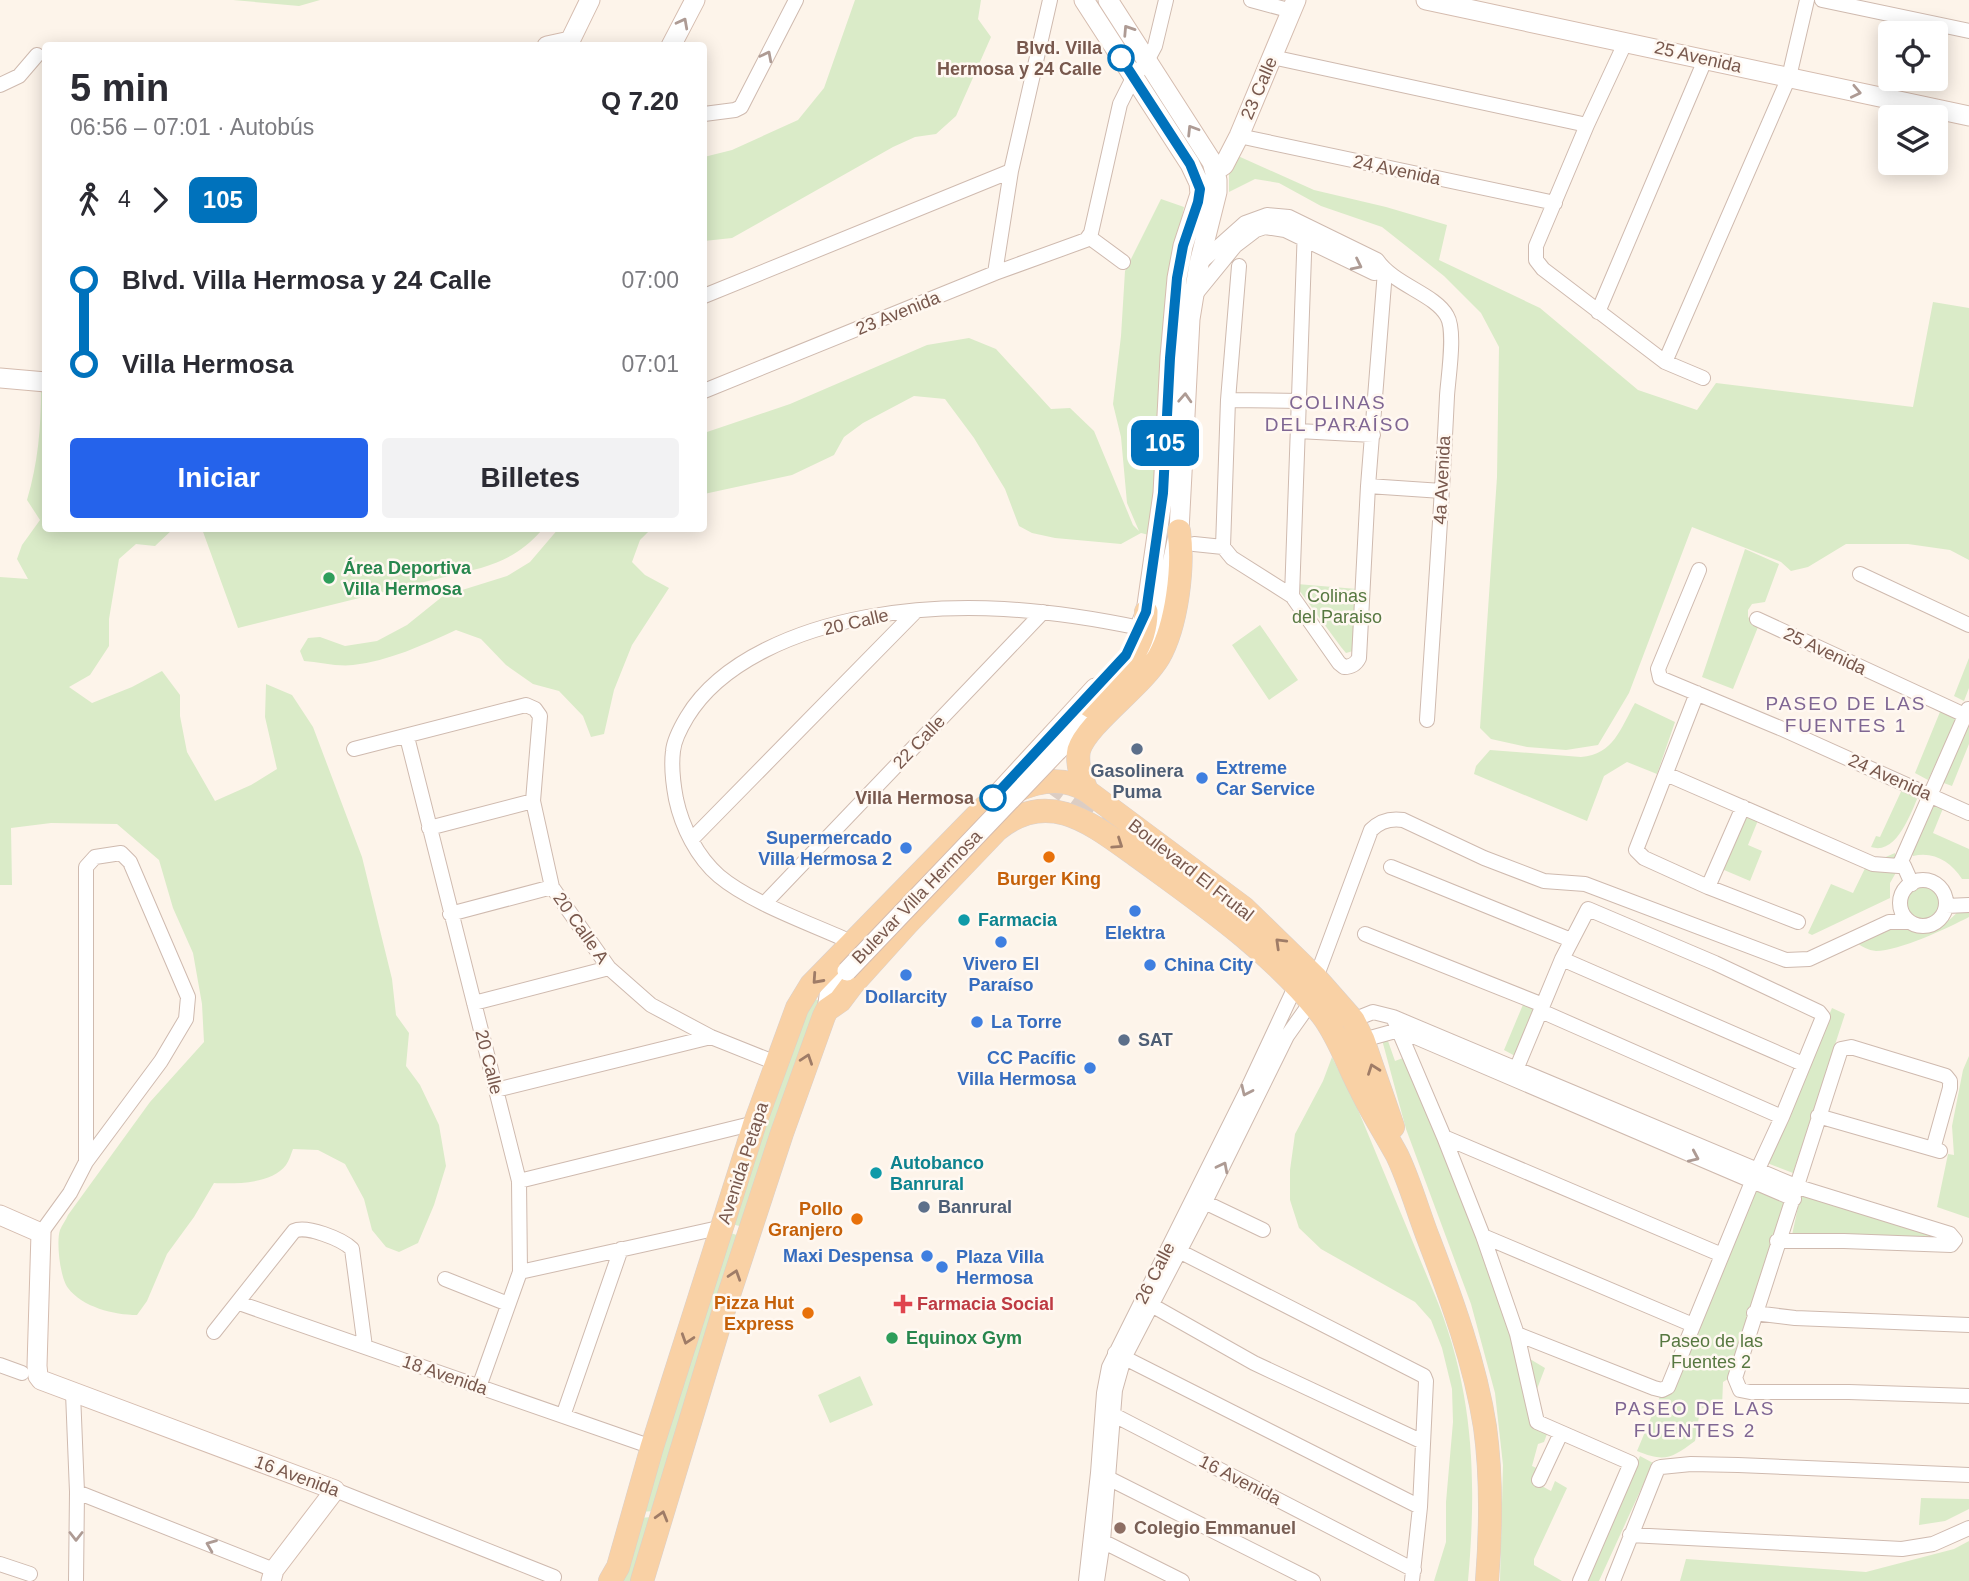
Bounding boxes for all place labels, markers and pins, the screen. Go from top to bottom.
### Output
place label: Blvd. Villa Hermosa y 24 Calle [937,38,1103,79]
marker: Blvd. Villa Hermosa y 24 Calle [1108,45,1134,71]
place label: Área Deportiva Villa Hermosa [343,557,472,599]
marker: Área Deportiva Villa Hermosa [321,570,337,586]
marker: Gasolinera Puma [1129,741,1145,757]
place label: Extreme Car Service [1216,758,1315,799]
place label: Gasolinera Puma [1090,761,1185,802]
marker: Extreme Car Service [1194,770,1210,786]
marker: Villa Hermosa [980,785,1006,811]
place label: Villa Hermosa [855,788,975,808]
place label: Supermercado Villa Hermosa 2 [758,828,892,869]
marker: Supermercado Villa Hermosa 2 [898,840,914,856]
marker: Burger King [1041,849,1057,865]
place label: Burger King [997,869,1101,889]
marker: Elektra [1127,903,1143,919]
place label: Farmacia [978,910,1058,930]
marker: Farmacia [956,912,972,928]
place label: Elektra [1105,923,1166,943]
marker: Vivero El Paraíso [993,934,1009,950]
place label: Vivero El Paraíso [963,954,1039,995]
place label: China City [1164,955,1253,975]
marker: China City [1142,957,1158,973]
marker: Dollarcity [898,967,914,983]
place label: Dollarcity [865,987,947,1007]
place label: La Torre [991,1012,1062,1032]
marker: La Torre [969,1014,985,1030]
place label: SAT [1138,1030,1173,1050]
marker: SAT [1116,1032,1132,1048]
place label: CC Pacífic Villa Hermosa [957,1048,1077,1089]
marker: CC Pacífic Villa Hermosa [1082,1060,1098,1076]
place label: Autobanco Banrural [890,1153,984,1194]
marker: Autobanco Banrural [868,1165,884,1181]
place label: Banrural [938,1197,1012,1217]
place label: Pollo Granjero [768,1199,843,1240]
marker: Banrural [916,1199,932,1215]
marker: Pollo Granjero [849,1211,865,1227]
place label: Maxi Despensa [783,1246,914,1266]
place label: Plaza Villa Hermosa [956,1247,1045,1288]
marker: Maxi Despensa [919,1248,935,1264]
marker: Plaza Villa Hermosa [934,1259,950,1275]
place label: Pizza Hut Express [714,1293,794,1334]
place label: Farmacia Social [917,1294,1054,1314]
marker: Farmacia Social [895,1296,911,1312]
marker: Pizza Hut Express [800,1305,816,1321]
place label: Equinox Gym [906,1328,1022,1348]
marker: Equinox Gym [884,1330,900,1346]
place label: Colegio Emmanuel [1134,1518,1296,1538]
marker: Colegio Emmanuel [1112,1520,1128,1536]

